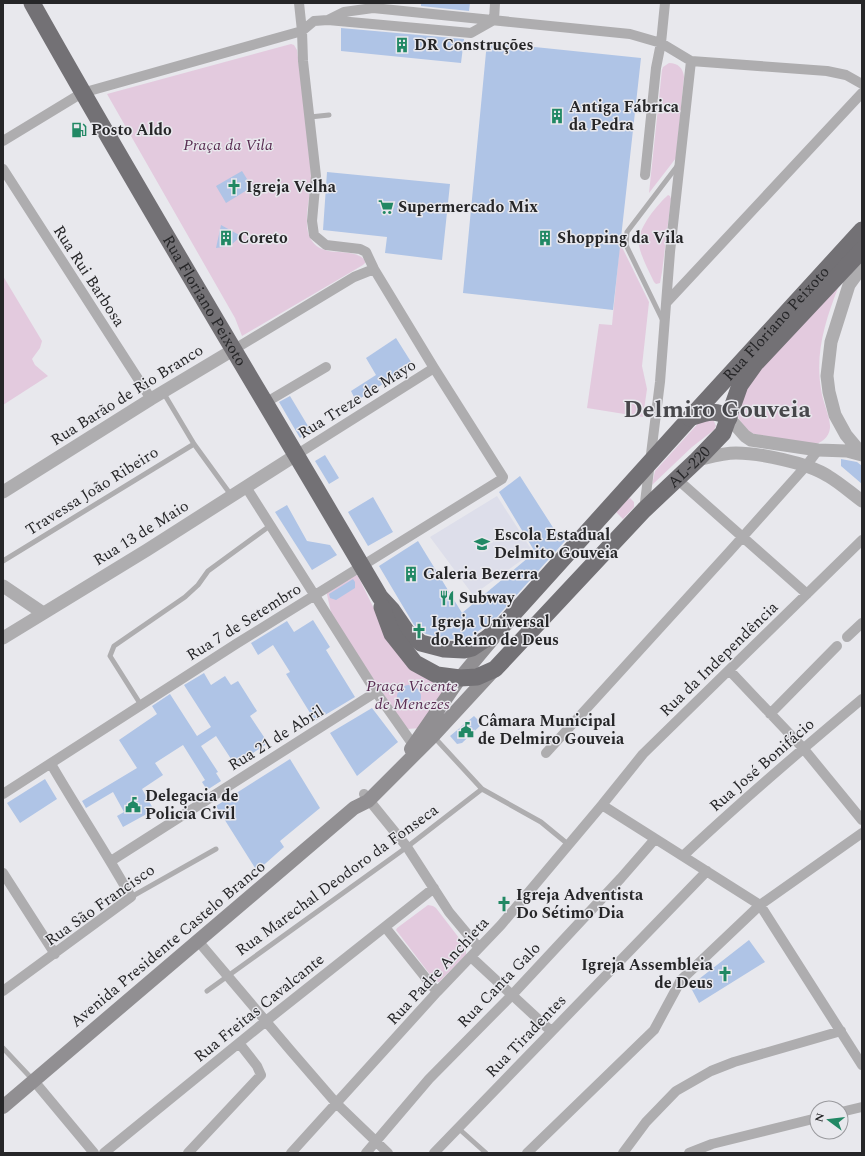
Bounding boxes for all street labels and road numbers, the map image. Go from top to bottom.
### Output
street label: Rua Rui Barbosa [47,220,131,332]
street label: Rua Floriano Peixoto [156,230,253,371]
street label: Rua Floriano Peixoto [717,261,835,387]
street label: Rua Barão de Rio Branco [46,338,208,452]
street label: Rua Treze de Mayo [293,353,421,445]
street label: Travessa João Ribeiro [21,440,163,542]
street label: AL-220 [662,440,716,494]
street label: Rua 13 de Maio [88,494,194,572]
street label: Rua 7 de Setembro [182,577,306,667]
street label: Rua da Independência [654,596,784,722]
street label: Rua 21 de Abril [224,699,328,777]
street label: Rua José Bonifácio [704,712,820,818]
street label: Rua Marechal Deodoro da Fonseca [231,798,444,962]
street label: Avenida Presidente Castelo Branco [65,855,271,1033]
street label: Rua São Francisco [40,858,160,952]
street label: Rua Padre Anchieta [381,911,495,1031]
street label: Rua Canta Galo [452,937,546,1033]
street label: Rua Freitas Cavalcante [188,948,330,1068]
street label: Rua Tiradentes [480,989,572,1083]

